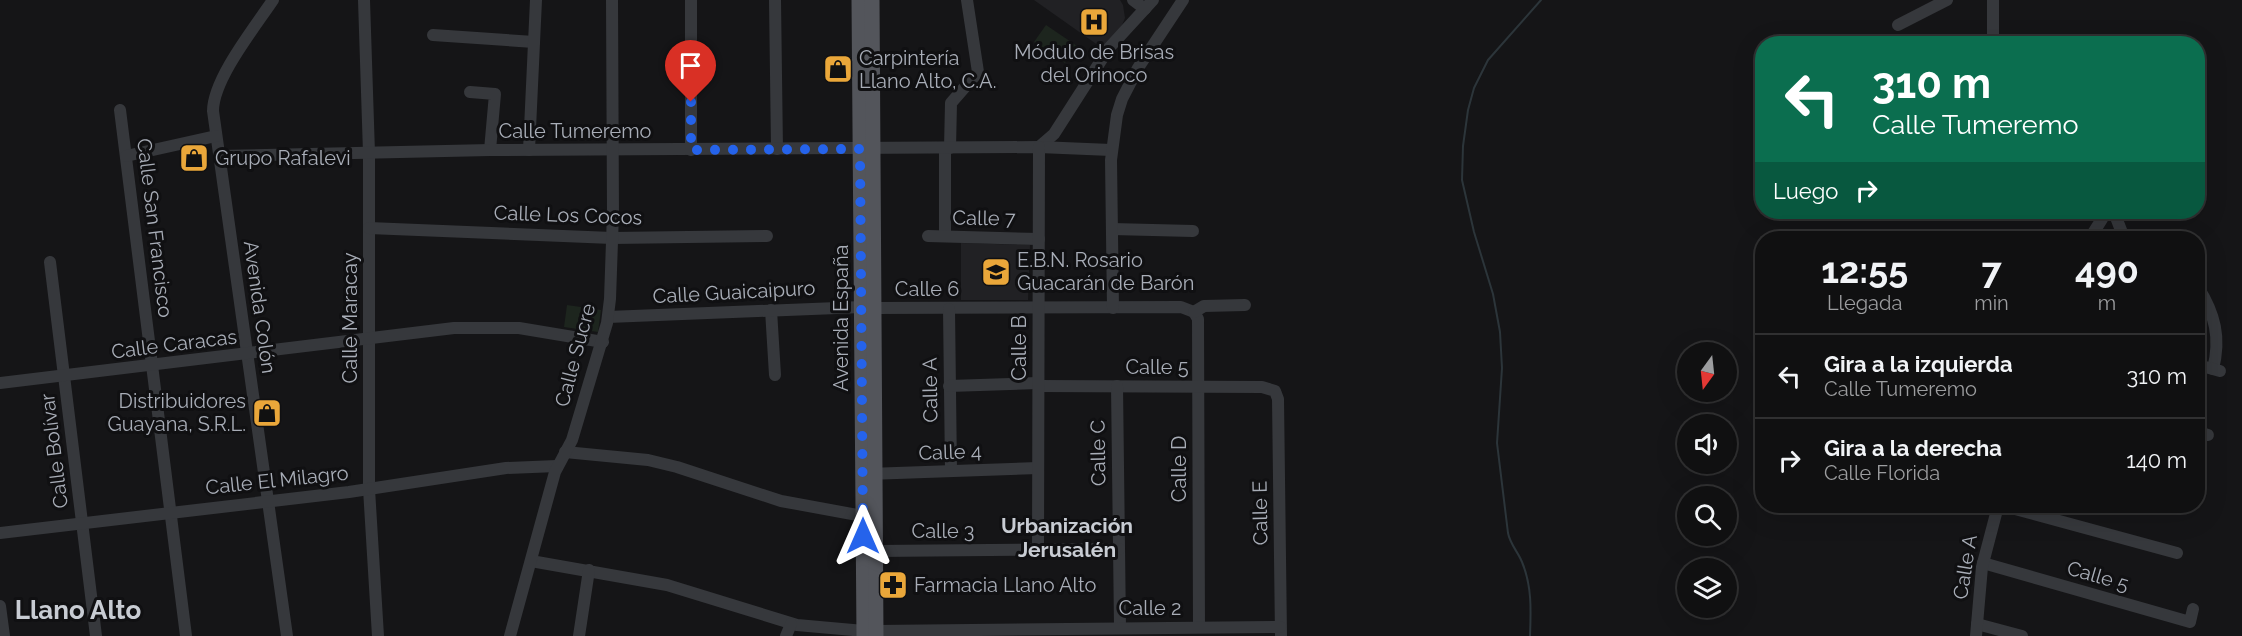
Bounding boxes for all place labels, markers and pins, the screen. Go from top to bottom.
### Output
hospital icon: Módulo de Brisas del Orinoco [1078,6,1110,38]
pin [665,40,716,102]
place label: Módulo de Brisas del Orinoco [1014,40,1174,87]
place label: Carpintería Llano Alto, C.A. [859,46,996,93]
shop icon: Carpintería Llano Alto, C.A. [822,53,854,85]
shop icon: Grupo Rafalevi [178,142,210,174]
place label: Grupo Rafalevi [215,146,351,170]
place label: E.B.N. Rosario Guacarán de Barón [1017,248,1194,295]
school or university icon: E.B.N. Rosario Guacarán de Barón [980,256,1012,288]
place label: Distribuidores Guayana, S.R.L. [107,389,246,436]
shop icon: Distribuidores Guayana, S.R.L. [251,397,283,429]
pharmacy icon: Farmacia Llano Alto [877,569,909,601]
place label: Farmacia Llano Alto [914,573,1097,597]

